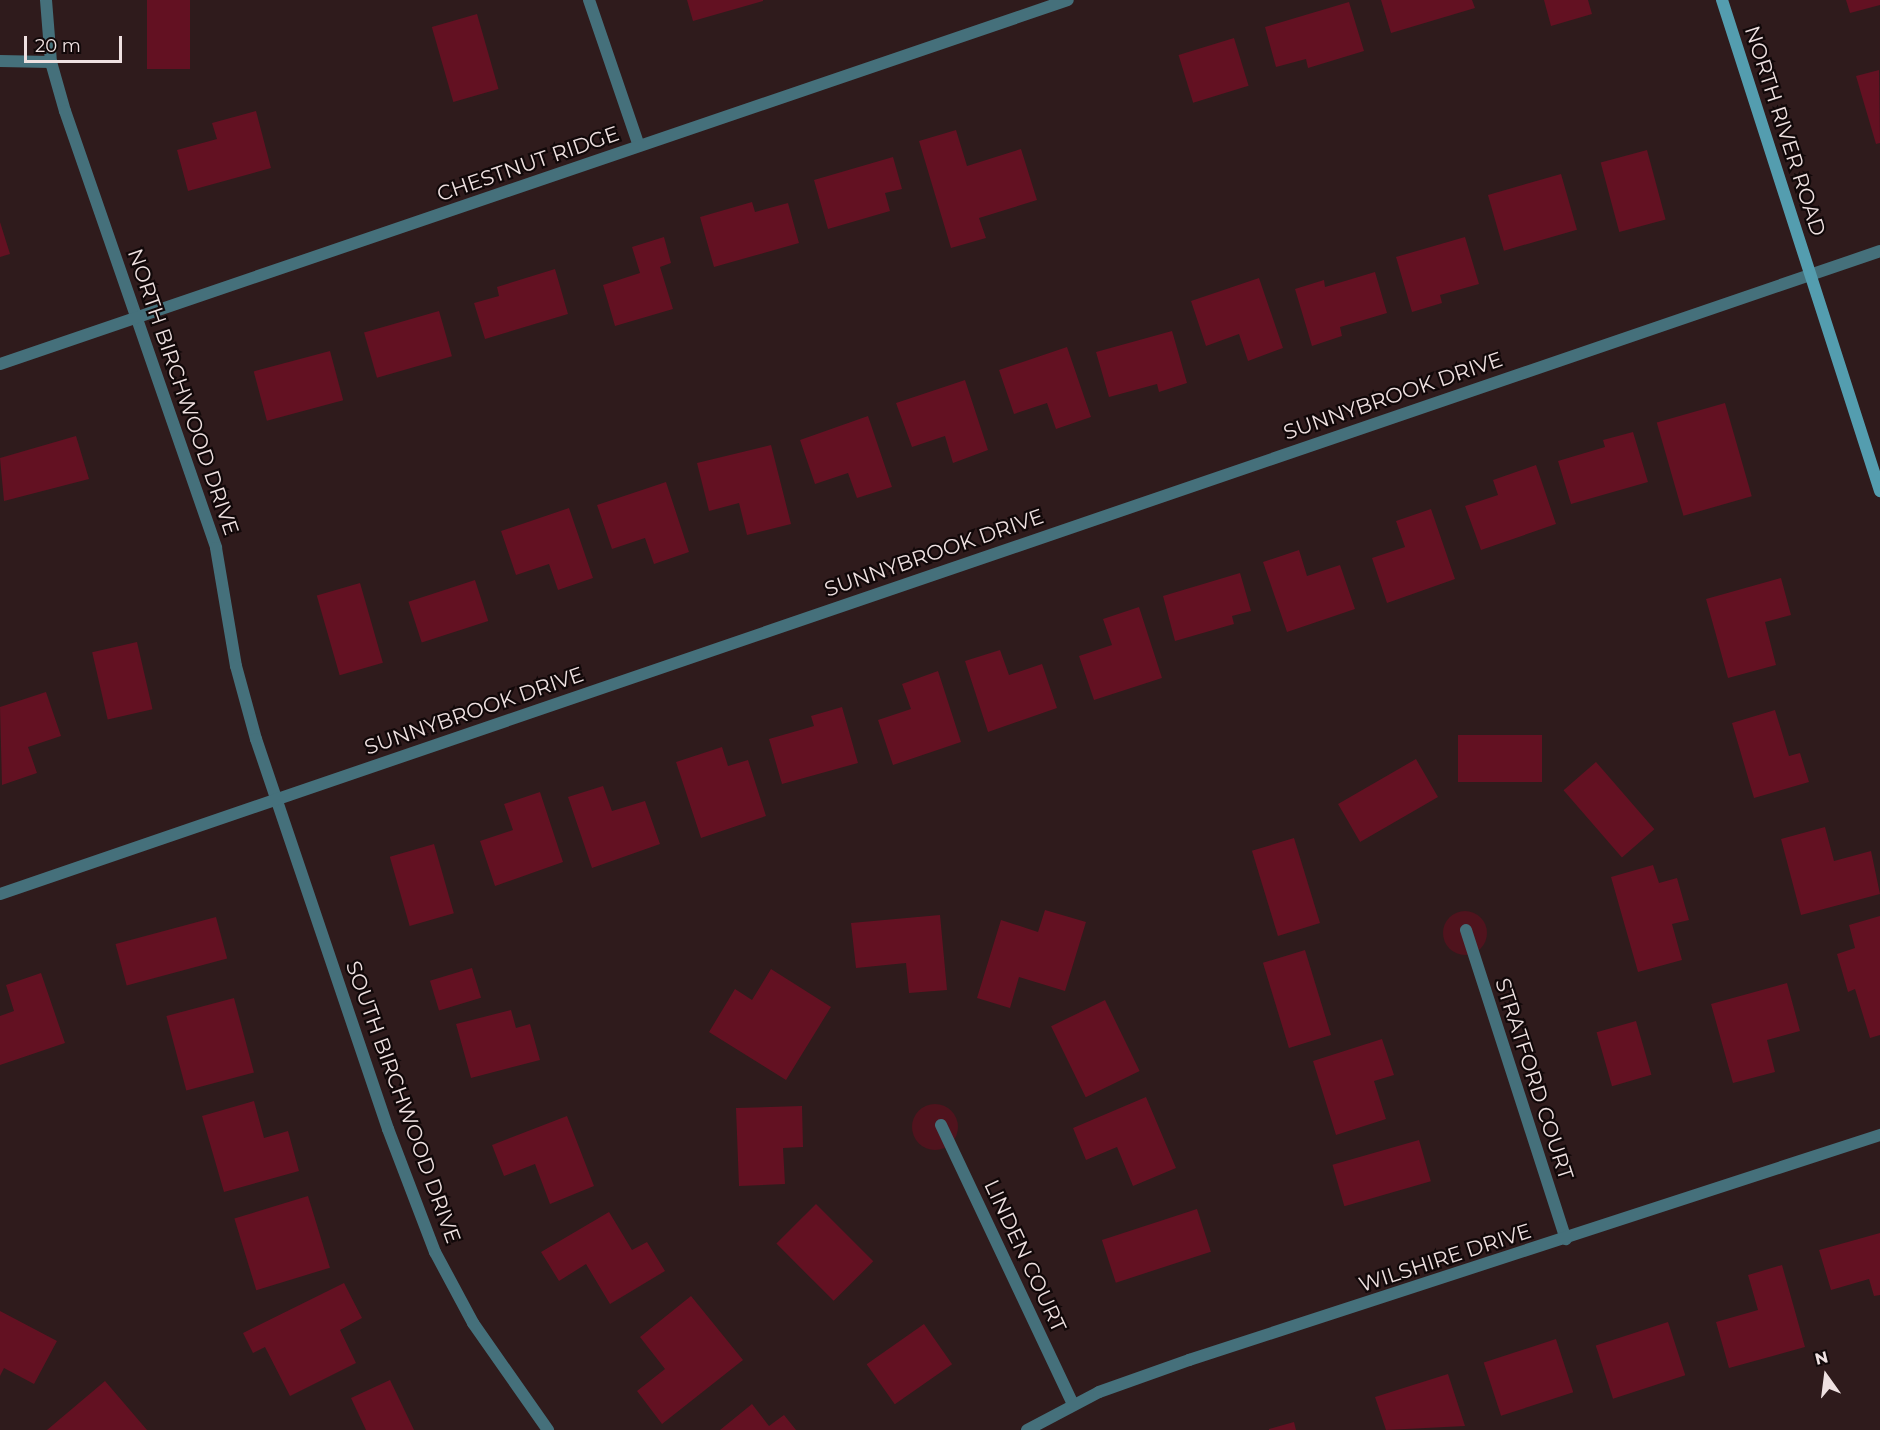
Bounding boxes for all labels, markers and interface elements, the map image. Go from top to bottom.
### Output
street label: NORTH RIVER ROAD [1739,23,1831,239]
scale bar [27,24,124,62]
text: 20 m [35,35,81,57]
street label: CHESTNUT RIDGE [434,121,622,207]
street label: NORTH BIRCHWOOD DRIVE [122,245,244,539]
street label: SUNNYBROOK DRIVE [1280,347,1506,445]
street label: SUNNYBROOK DRIVE [821,504,1047,602]
street label: SUNNYBROOK DRIVE [361,662,587,760]
street label: SOUTH BIRCHWOOD DRIVE [340,957,466,1247]
street label: STRATFORD COURT [1489,975,1579,1183]
street label: LINDEN COURT [979,1176,1071,1336]
street label: WILSHIRE DRIVE [1356,1218,1534,1298]
north arrow [1796,1346,1856,1406]
text: N [1813,1347,1830,1369]

